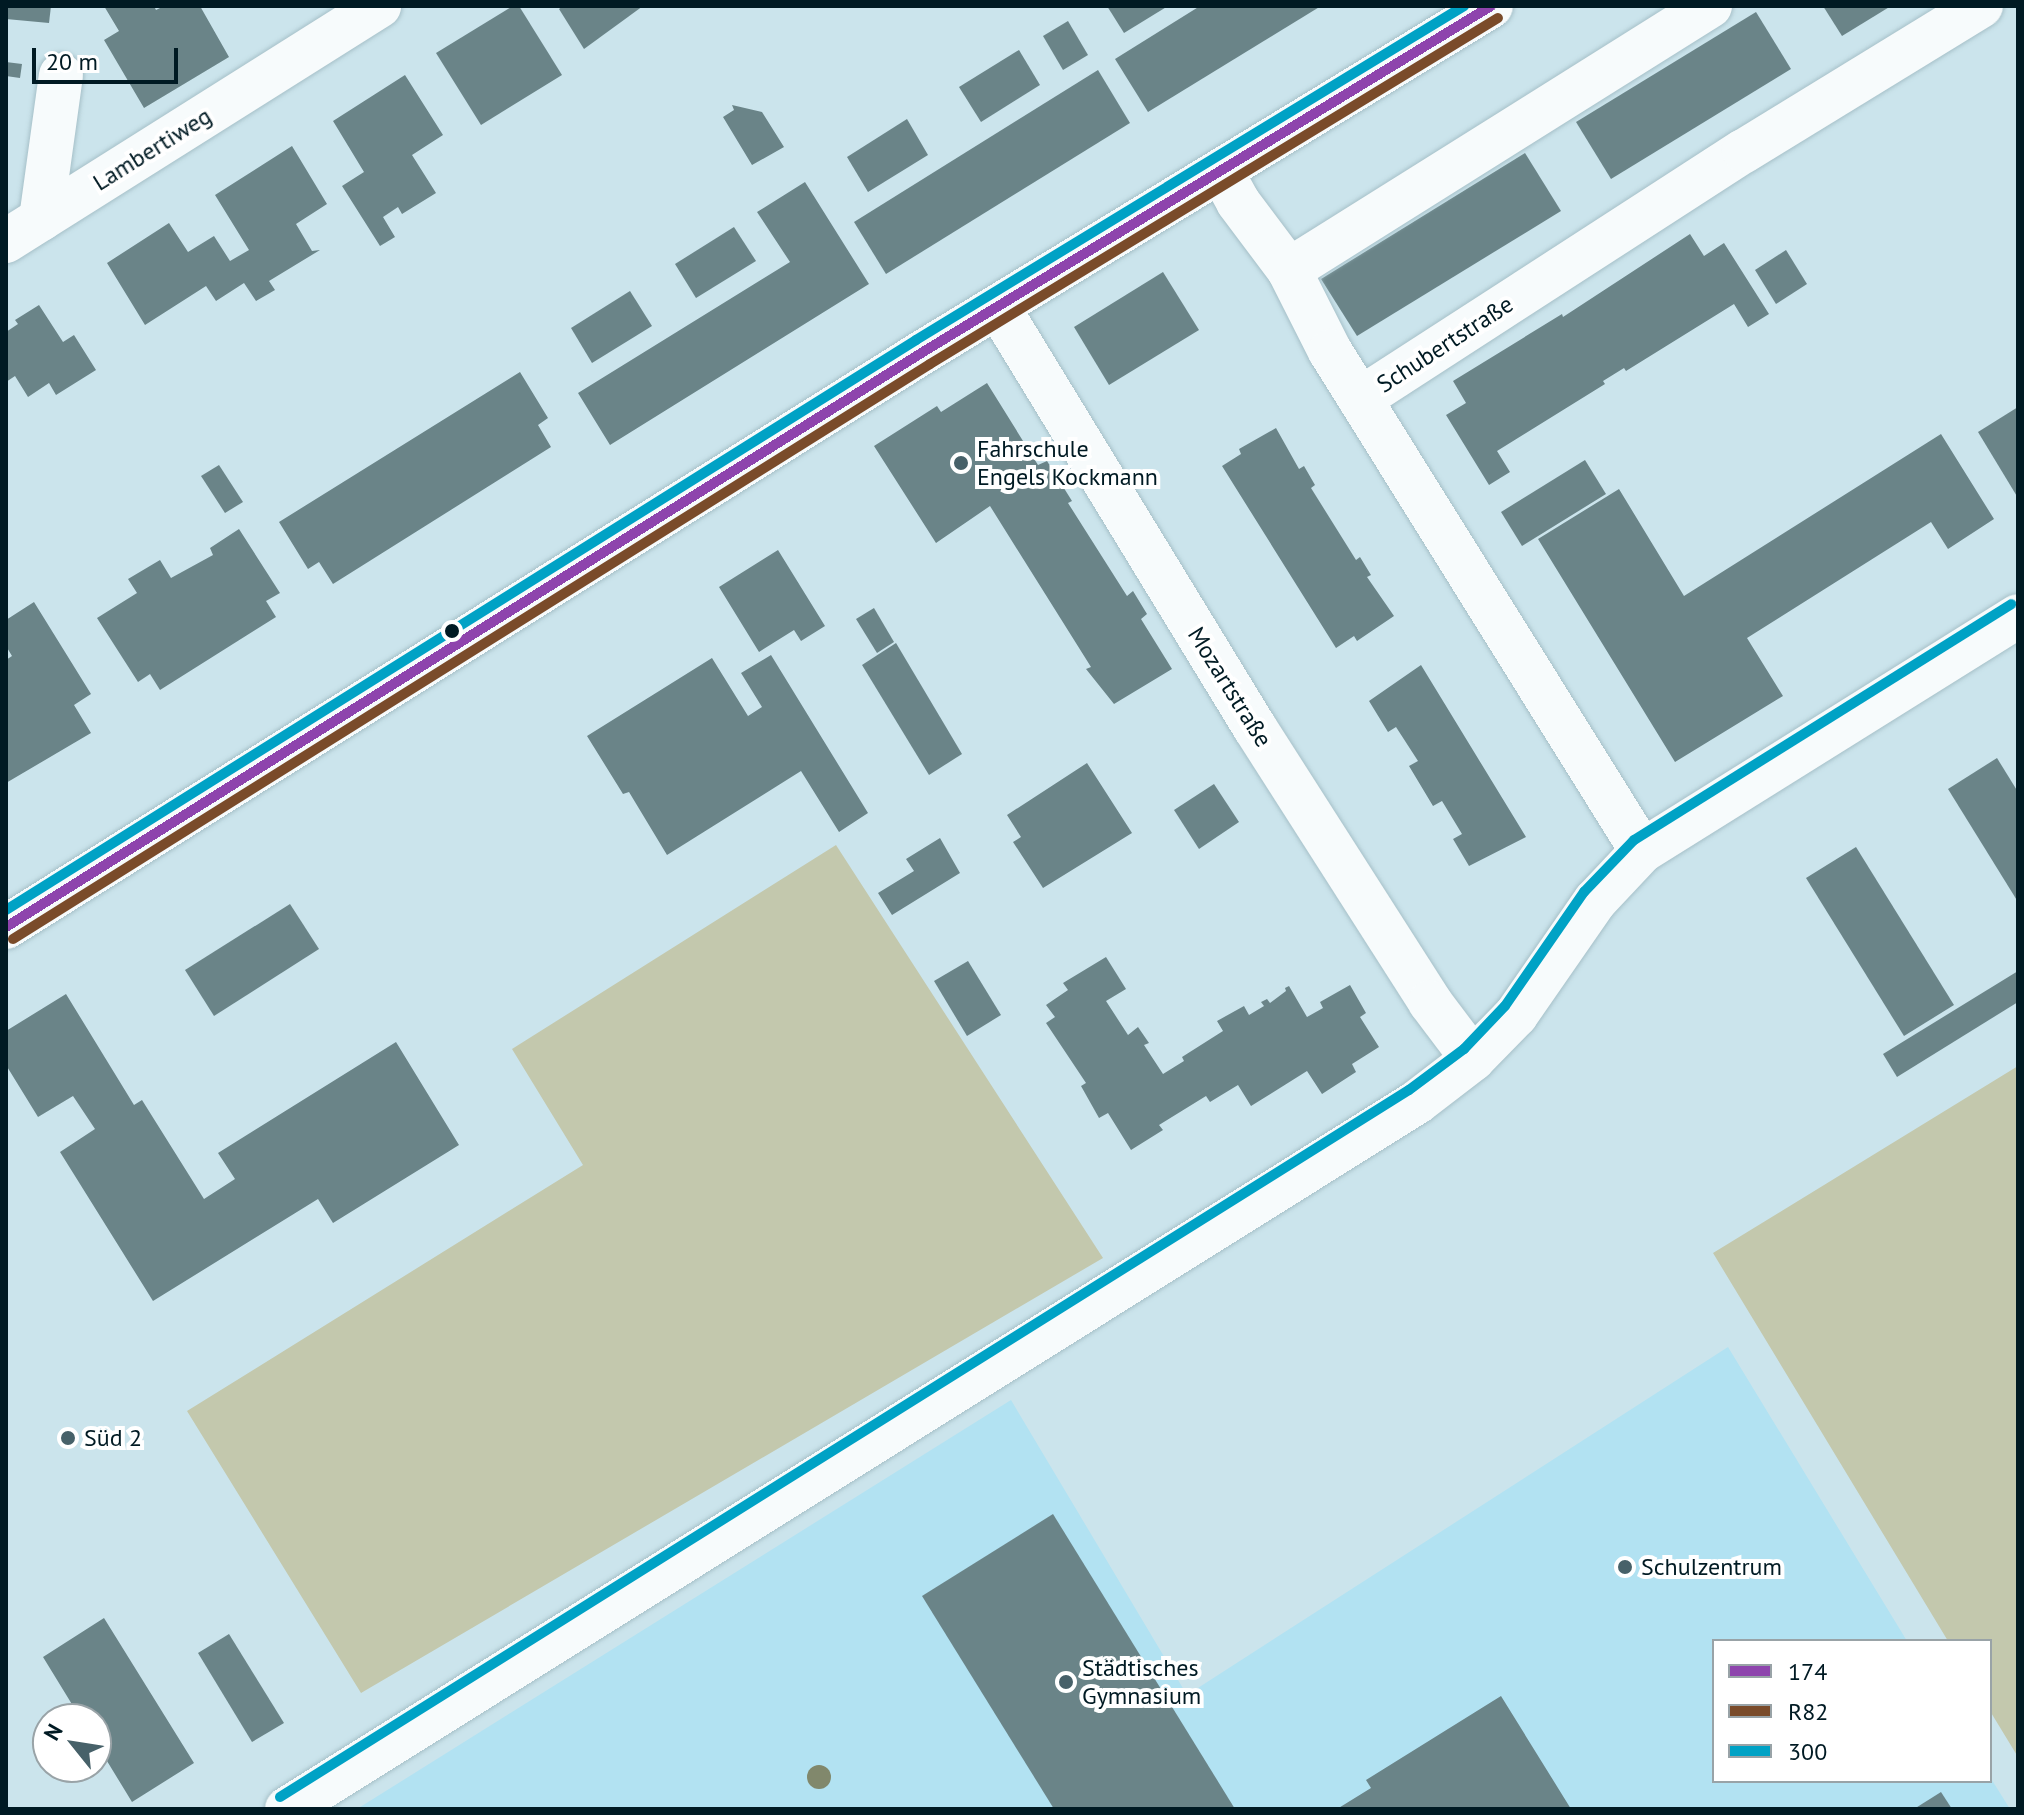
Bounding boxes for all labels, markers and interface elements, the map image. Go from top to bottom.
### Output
scale bar [36,32,182,82]
text: 20 m [46,46,98,77]
street label: Lambertiweg [88,101,216,197]
street label: Schubertstraße [1372,289,1518,399]
place label: Fahrschule Engels Kockmann [977,435,1158,491]
marker: Fahrschule Engels Kockmann [952,454,970,472]
street label: Mozartstraße [1182,622,1278,752]
unlabelled marker [444,623,460,639]
place label: Süd 2 [84,1424,142,1452]
marker: Süd 2 [59,1429,77,1447]
place label: Schulzentrum [1641,1553,1782,1581]
marker: Schulzentrum [1616,1558,1634,1576]
legend [1712,1639,1992,1783]
place label: Städtisches Gymnasium [1082,1654,1201,1710]
text: 174 [1788,1656,1827,1687]
marker: Städtisches Gymnasium [1057,1673,1075,1691]
text: R82 [1788,1696,1828,1727]
north arrow [32,1703,112,1783]
text: N [37,1719,69,1745]
text: 300 [1788,1736,1827,1767]

